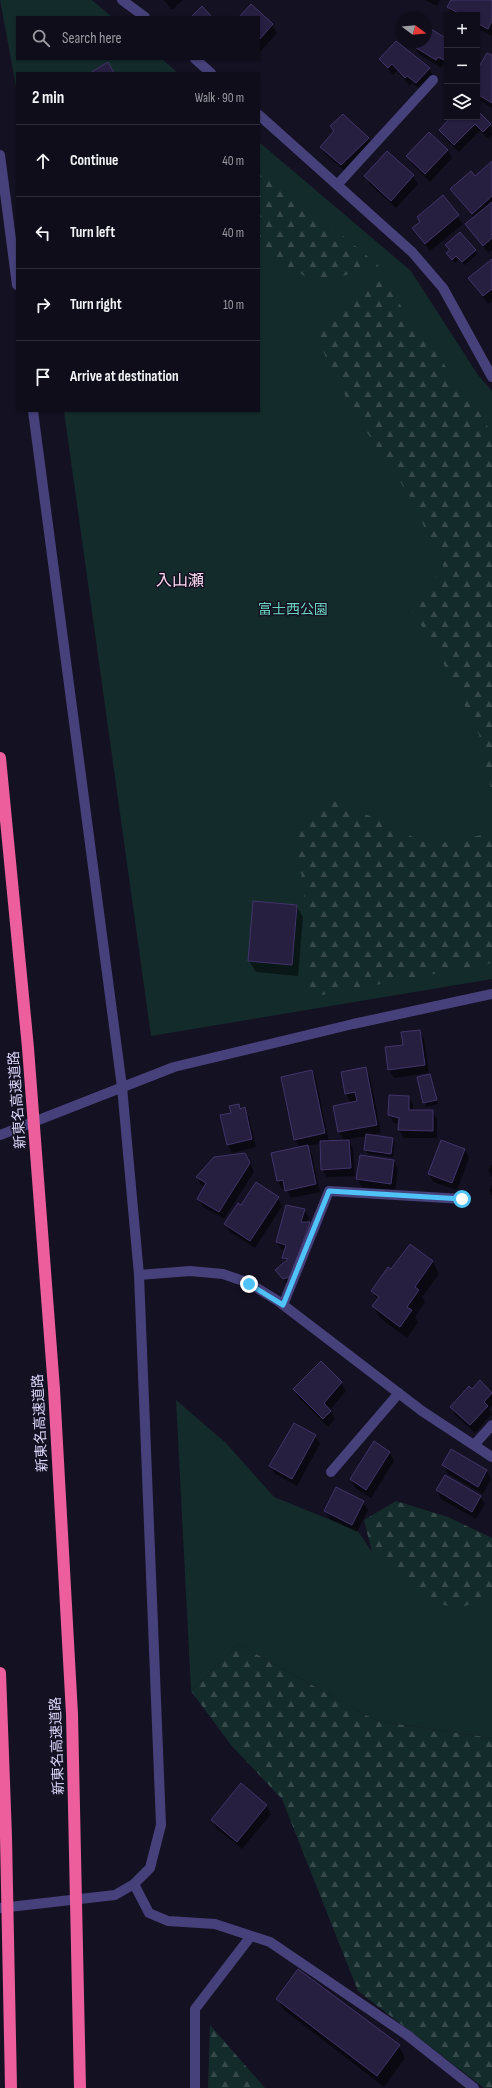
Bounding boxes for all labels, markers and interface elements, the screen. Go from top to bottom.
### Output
north arrow [396,12,432,48]
map controls [444,12,480,120]
button: + [444,12,480,48]
search box [16,16,260,60]
icon: search [30,27,52,49]
text: Search here [62,29,122,48]
button: − [444,48,480,84]
button: layers [444,84,480,120]
text: 2 min [32,88,64,108]
text: Walk · 90 m [195,90,244,106]
icon: ahead [32,150,54,172]
text: Continue [70,151,119,170]
text: 40 m [222,153,244,169]
icon: left [32,222,54,244]
text: Turn left [70,223,115,242]
text: 40 m [222,225,244,241]
icon: right [32,294,54,316]
text: Turn right [70,295,122,314]
text: 10 m [223,297,244,313]
icon: arrive [32,366,54,388]
text: Arrive at destination [70,367,179,386]
district label: 入山瀬 [156,572,204,591]
park label: 富士西公園 [258,601,328,618]
street label: 新東名高速道路 [5,1051,29,1149]
route start [453,1190,471,1208]
route end [240,1275,258,1293]
street label: 新東名高速道路 [29,1374,51,1472]
street label: 新東名高速道路 [47,1697,67,1795]

